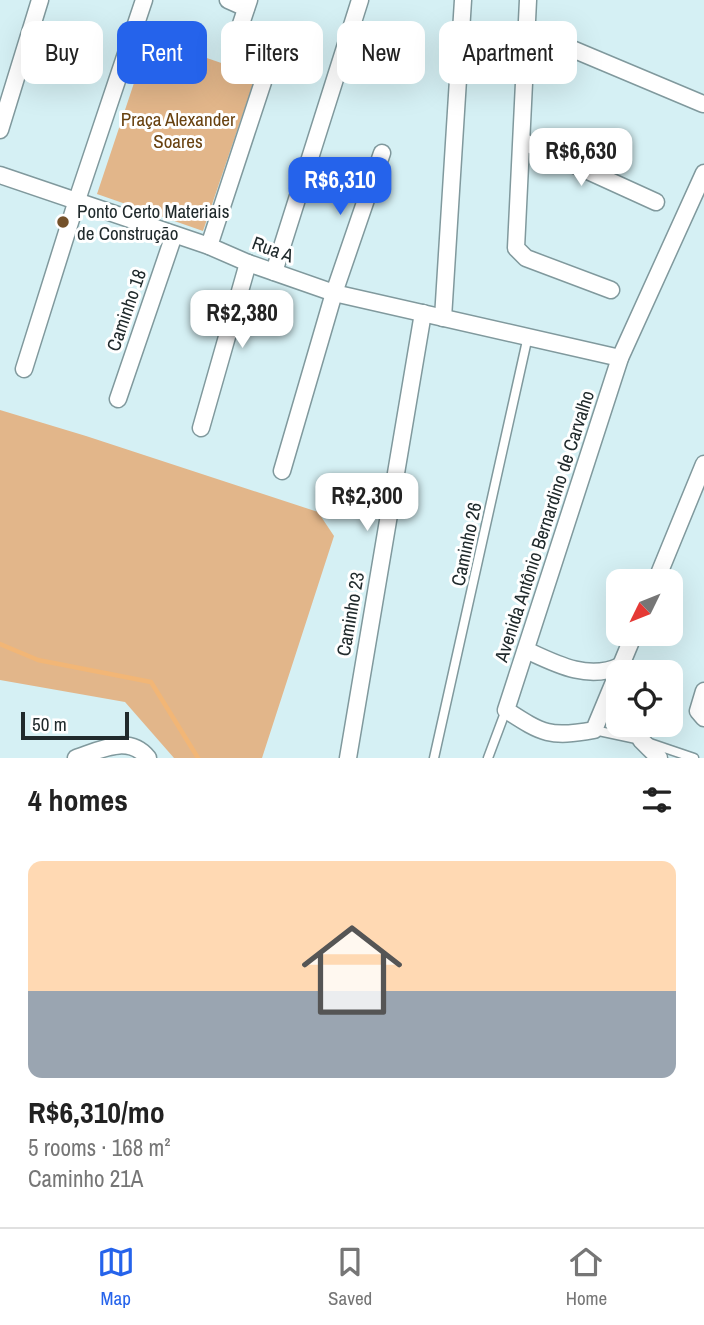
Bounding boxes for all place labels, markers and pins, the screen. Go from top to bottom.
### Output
pin: R$6,630 [516,128,646,188]
pin: R$6,310 [275,158,405,217]
place label: Ponto Certo Materiais de Construção [77,198,230,246]
marker: Ponto Certo Materiais de Construção [55,214,71,230]
pin: R$2,380 [177,290,307,350]
pin: R$2,300 [302,474,432,533]

